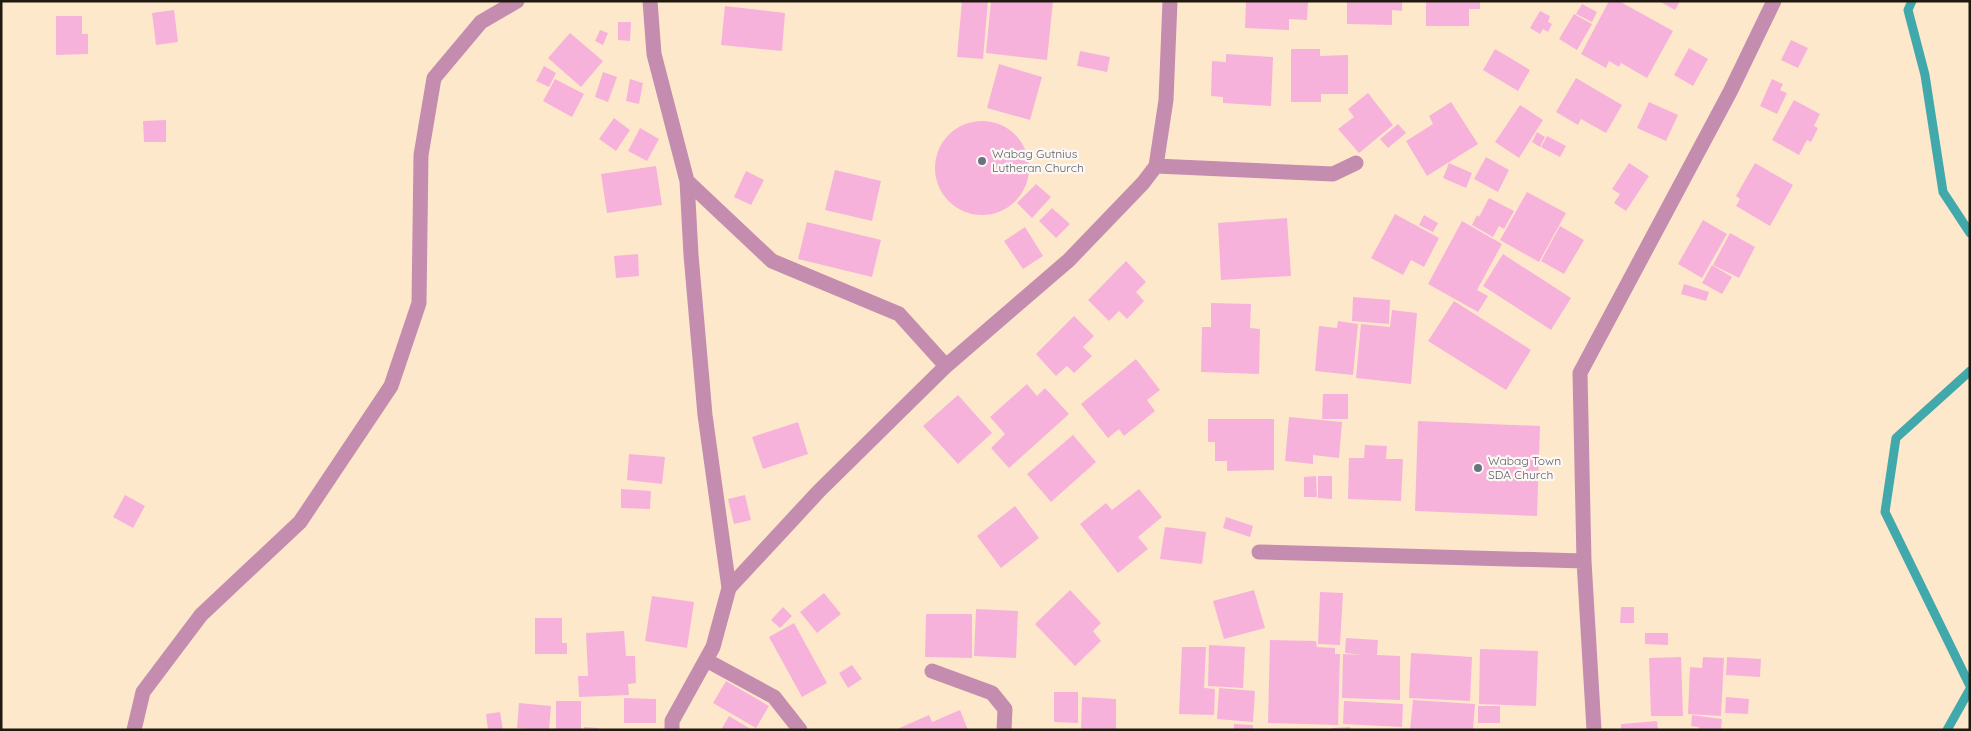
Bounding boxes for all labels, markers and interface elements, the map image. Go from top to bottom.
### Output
place label: Wabag Gutnius Lutheran Church [992,146,1084,175]
marker: Wabag Gutnius Lutheran Church [976,155,988,167]
place label: Wabag Town SDA Church [1488,453,1561,482]
marker: Wabag Town SDA Church [1472,462,1484,474]

